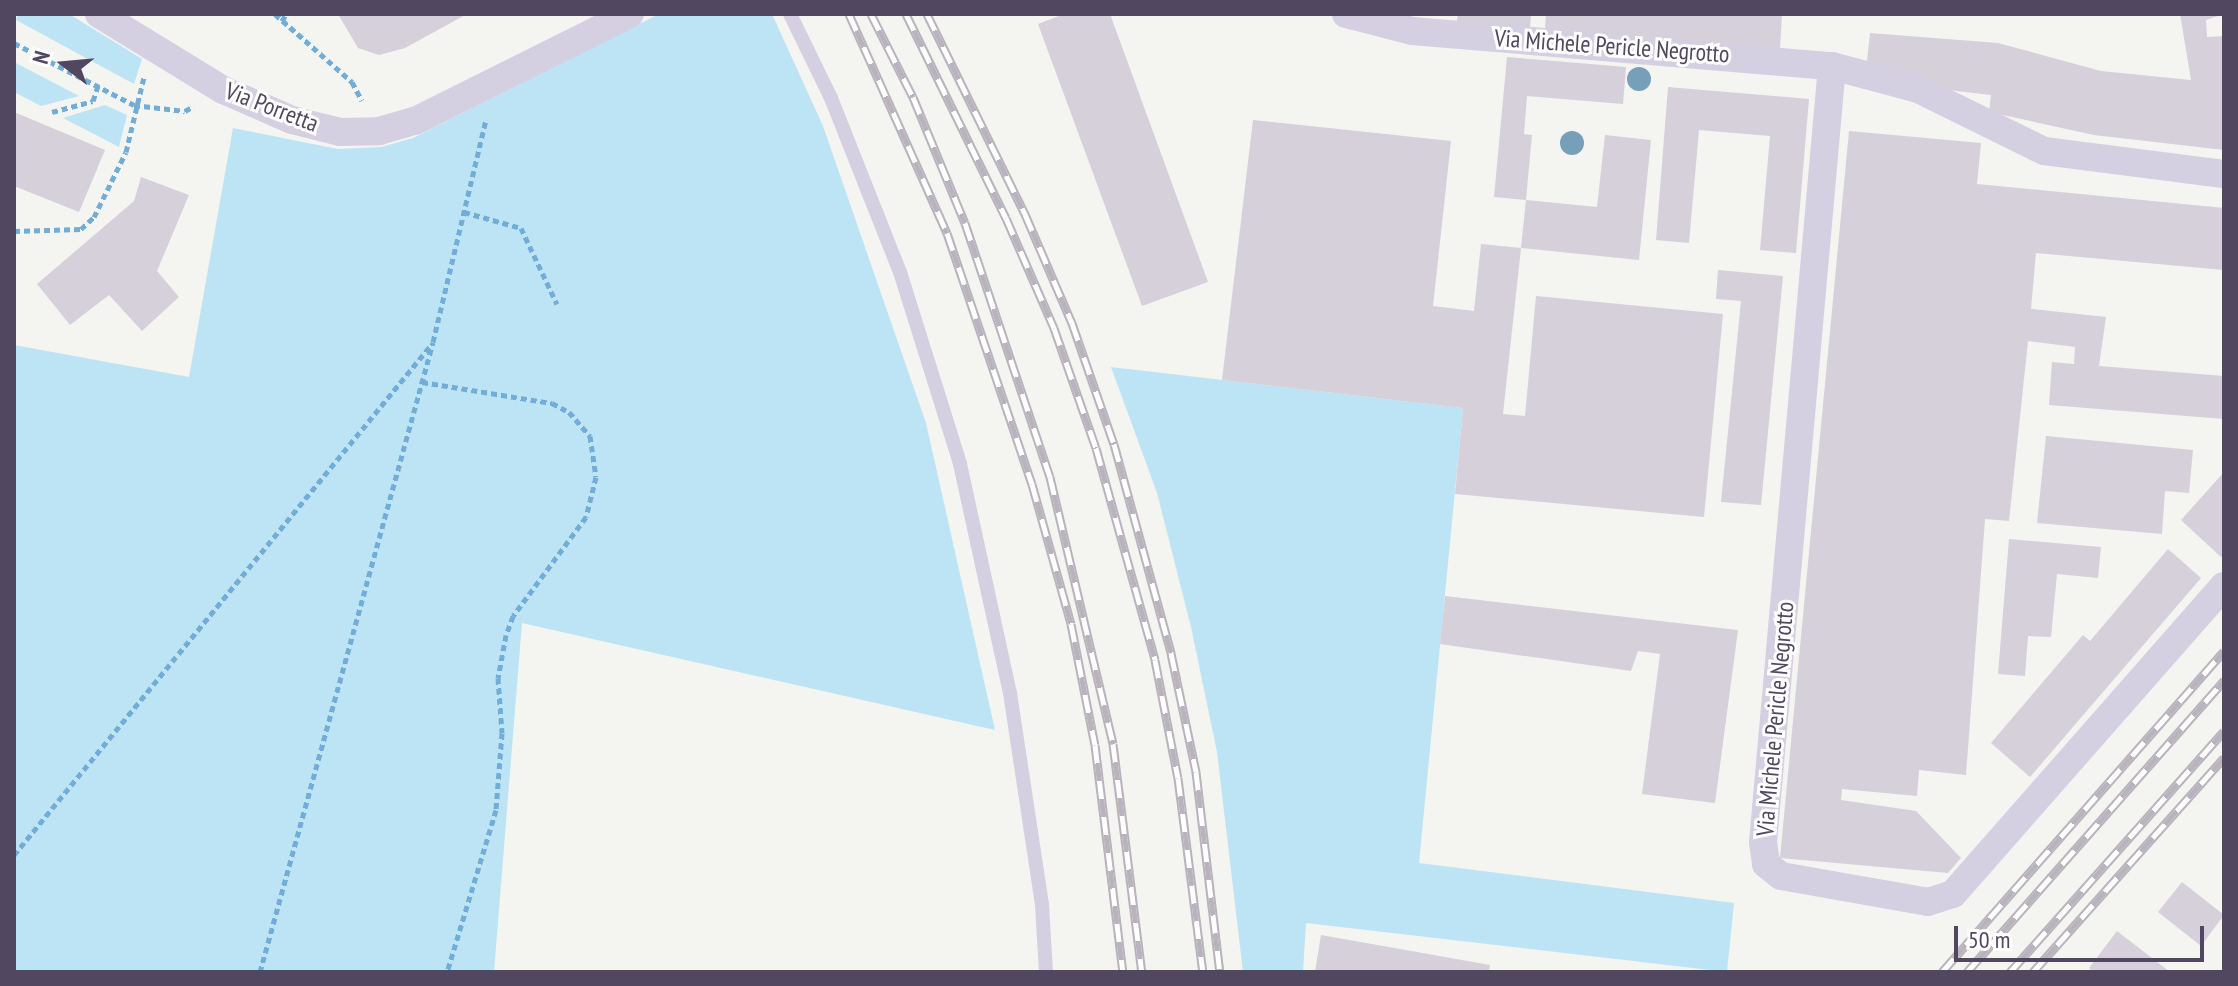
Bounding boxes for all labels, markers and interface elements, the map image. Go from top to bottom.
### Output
street label: Via Michele Pericle Negrotto [1494,23,1730,69]
north arrow [24,24,104,104]
text: N [26,48,56,67]
street label: Via Porretta [221,76,323,138]
street label: Via Michele Pericle Negrotto [1750,600,1800,838]
scale bar [1958,910,2208,960]
text: 50 m [1968,924,2010,955]

